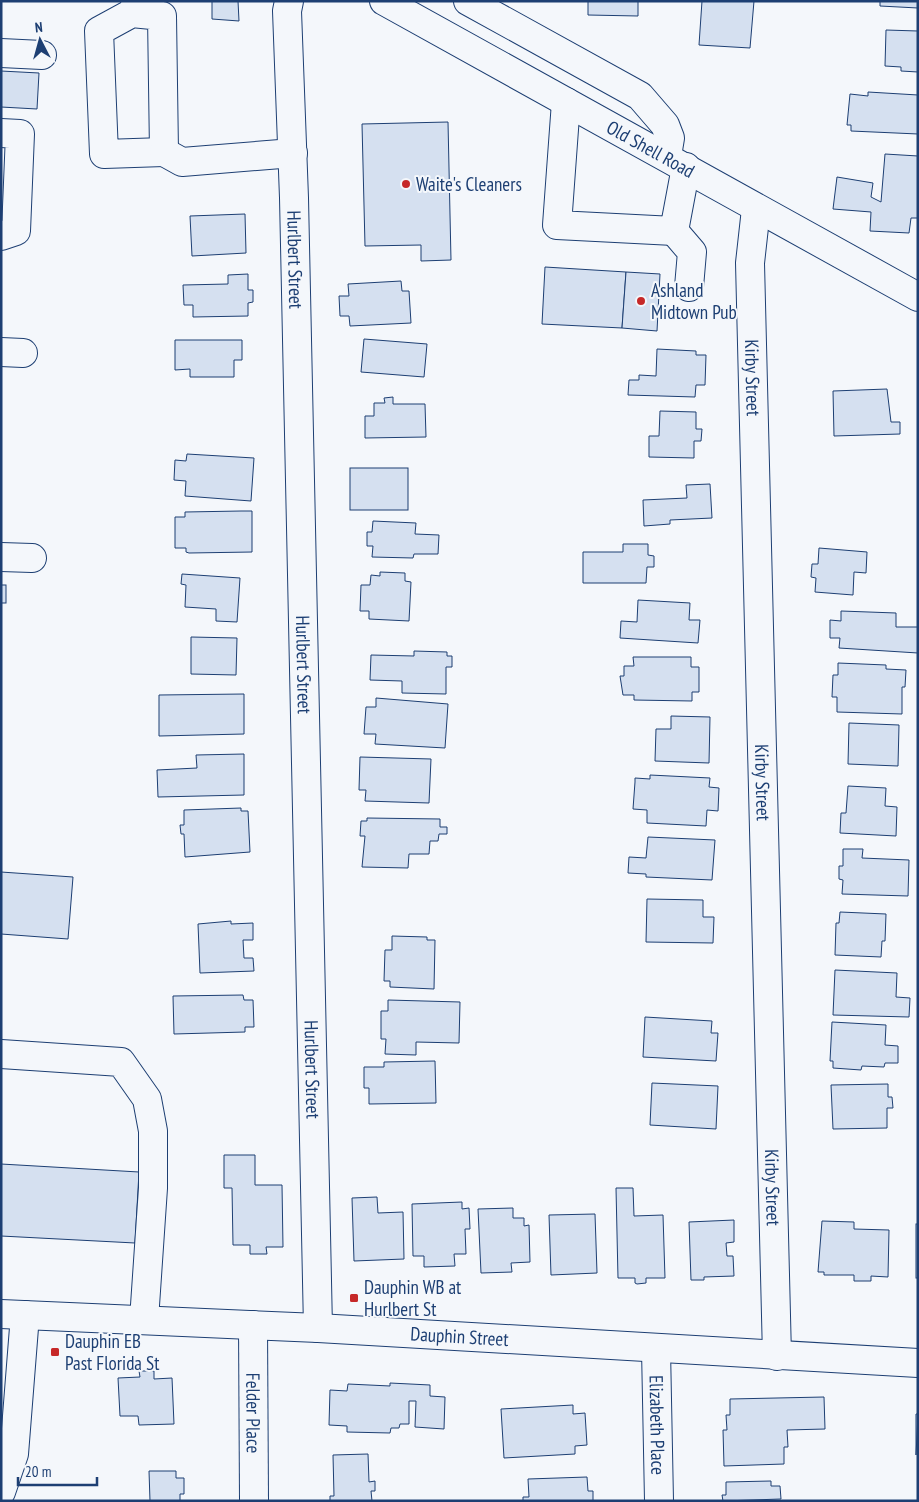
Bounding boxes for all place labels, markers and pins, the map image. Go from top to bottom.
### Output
place label: Waite's Cleaners [416,172,522,196]
marker: Waite's Cleaners [400,178,412,190]
place label: Ashland Midtown Pub [651,278,737,324]
marker: Ashland Midtown Pub [635,295,647,307]
place label: Dauphin WB at Hurlbert St [364,1275,462,1321]
marker: Dauphin WB at Hurlbert St [348,1292,360,1304]
place label: Dauphin EB Past Florida St [65,1329,160,1375]
marker: Dauphin EB Past Florida St [49,1346,61,1358]

